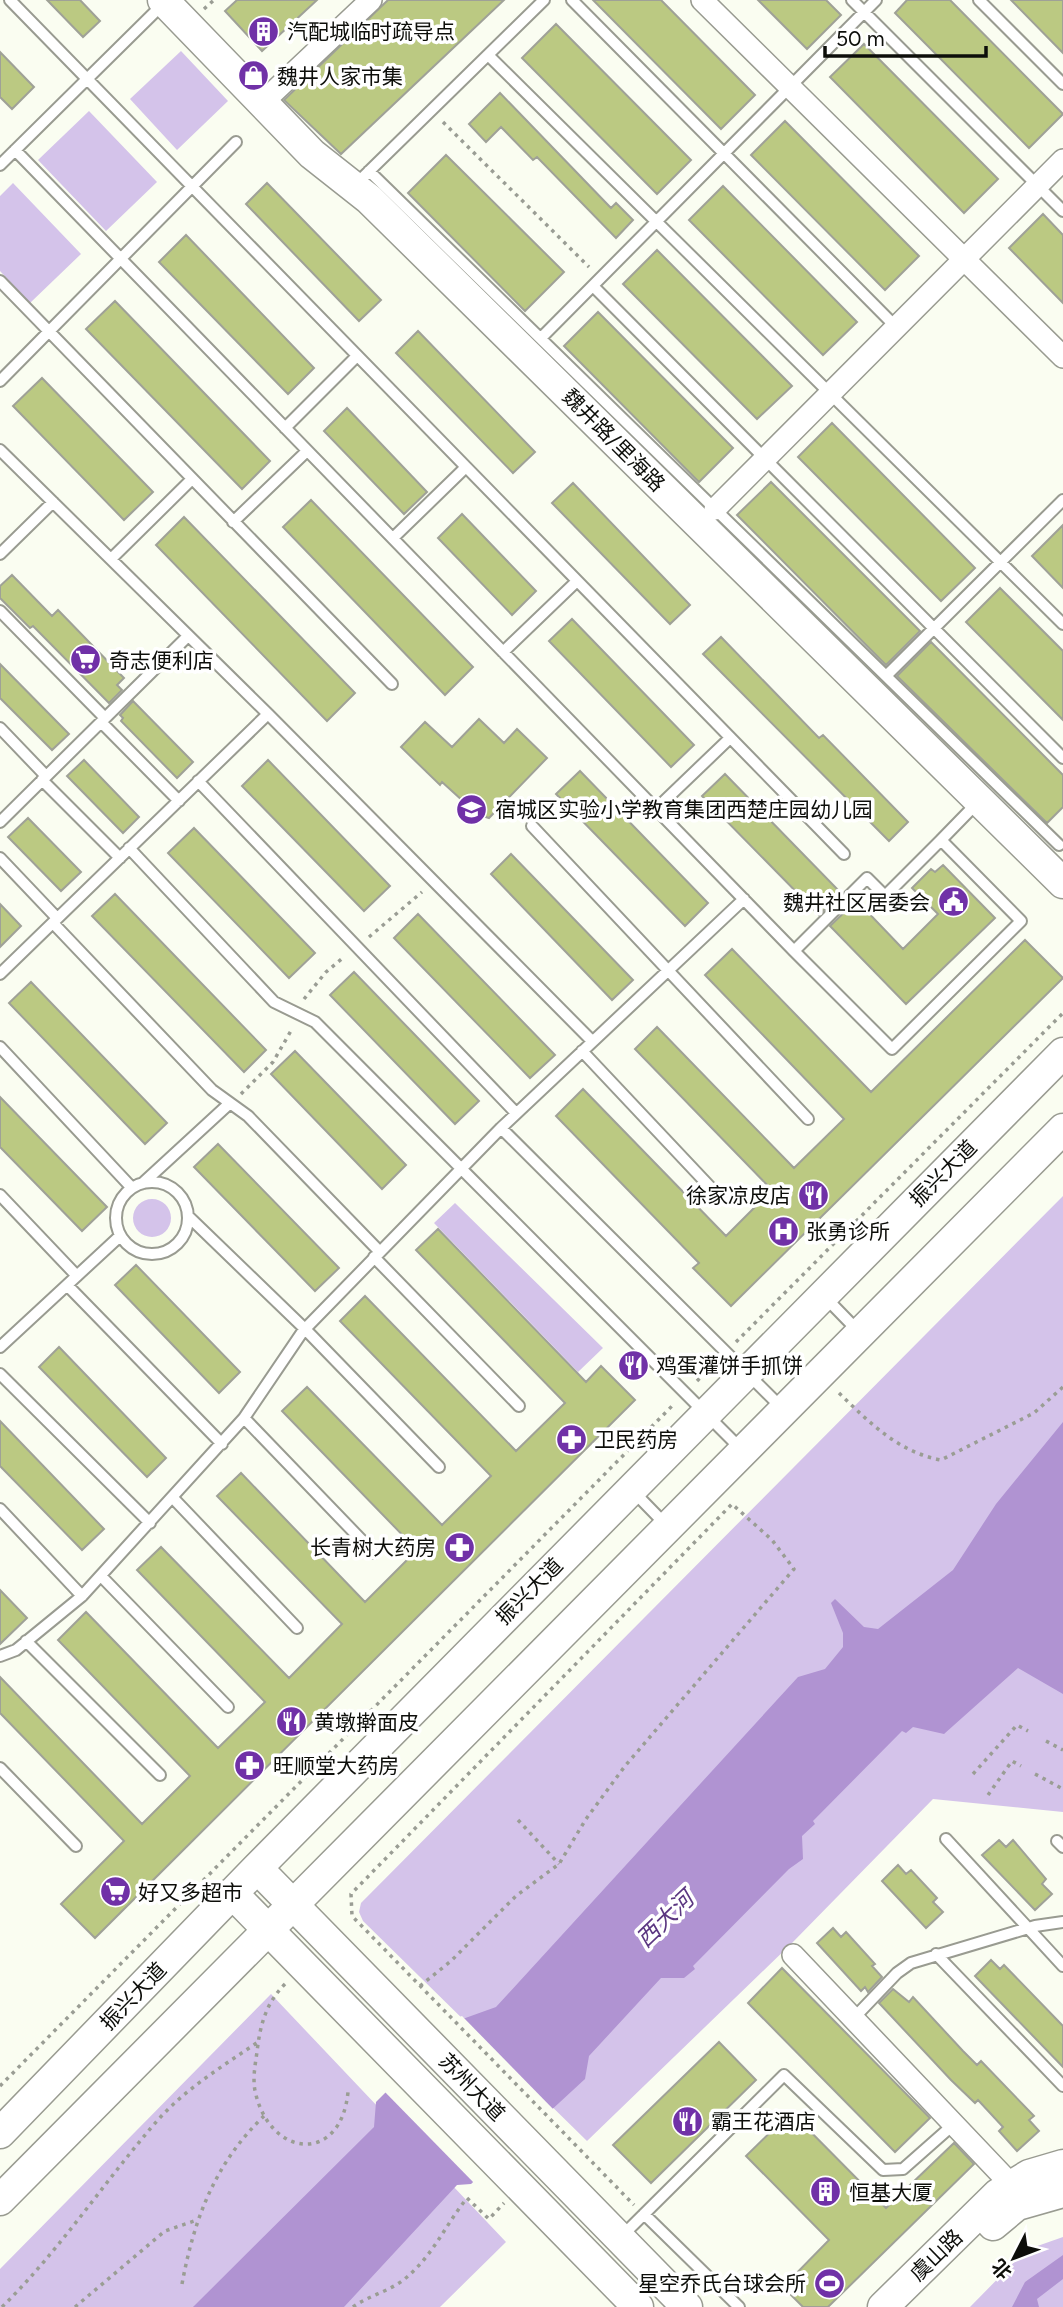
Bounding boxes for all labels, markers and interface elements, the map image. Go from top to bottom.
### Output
building icon: 汽配城临时疏导点 [247,14,281,48]
scale bar [825,14,986,58]
place label: 汽配城临时疏导点 [287,19,455,44]
text: 50 m [836,26,885,51]
shop icon: 魏井人家市集 [237,59,271,93]
place label: 魏井人家市集 [277,64,403,89]
street label: 魏井路/里海路 [558,384,670,496]
supermarket icon: 奇志便利店 [69,643,103,677]
place label: 奇志便利店 [109,648,214,673]
school or university icon: 宿城区实验小学教育集团西楚庄园幼儿园 [455,792,489,826]
place label: 宿城区实验小学教育集团西楚庄园幼儿园 [495,797,873,822]
public building icon: 魏井社区居委会 [936,885,970,919]
place label: 魏井社区居委会 [783,890,930,915]
street label: 振兴大道 [904,1134,982,1212]
restaurant icon: 徐家凉皮店 [797,1178,831,1212]
place label: 徐家凉皮店 [686,1183,791,1208]
hospital icon: 张勇诊所 [766,1214,800,1248]
place label: 张勇诊所 [806,1219,890,1244]
restaurant icon: 鸡蛋灌饼手抓饼 [616,1348,650,1382]
place label: 鸡蛋灌饼手抓饼 [656,1353,803,1378]
pharmacy icon: 卫民药房 [554,1422,588,1456]
place label: 卫民药房 [594,1427,678,1452]
pharmacy icon: 长青树大药房 [442,1530,476,1564]
place label: 长青树大药房 [310,1535,436,1560]
street label: 振兴大道 [490,1552,568,1630]
restaurant icon: 黄墩擀面皮 [274,1705,308,1739]
place label: 黄墩擀面皮 [314,1710,419,1735]
pharmacy icon: 旺顺堂大药房 [233,1748,267,1782]
place label: 旺顺堂大药房 [273,1753,399,1778]
supermarket icon: 好又多超市 [98,1875,132,1909]
place label: 好又多超市 [138,1880,243,1905]
water label: 西大河 [630,1882,702,1953]
street label: 振兴大道 [95,1957,171,2035]
street label: 苏州大道 [434,2048,510,2126]
restaurant icon: 霸王花酒店 [671,2104,705,2138]
place label: 霸王花酒店 [711,2109,816,2134]
building icon: 恒基大厦 [809,2175,843,2209]
place label: 恒基大厦 [849,2180,933,2205]
north arrow [979,2223,1049,2293]
street label: 虞山路 [905,2224,967,2286]
text: 北 [987,2254,1017,2284]
sports icon: 星空乔氏台球会所 [812,2266,846,2300]
place label: 星空乔氏台球会所 [638,2271,806,2296]

